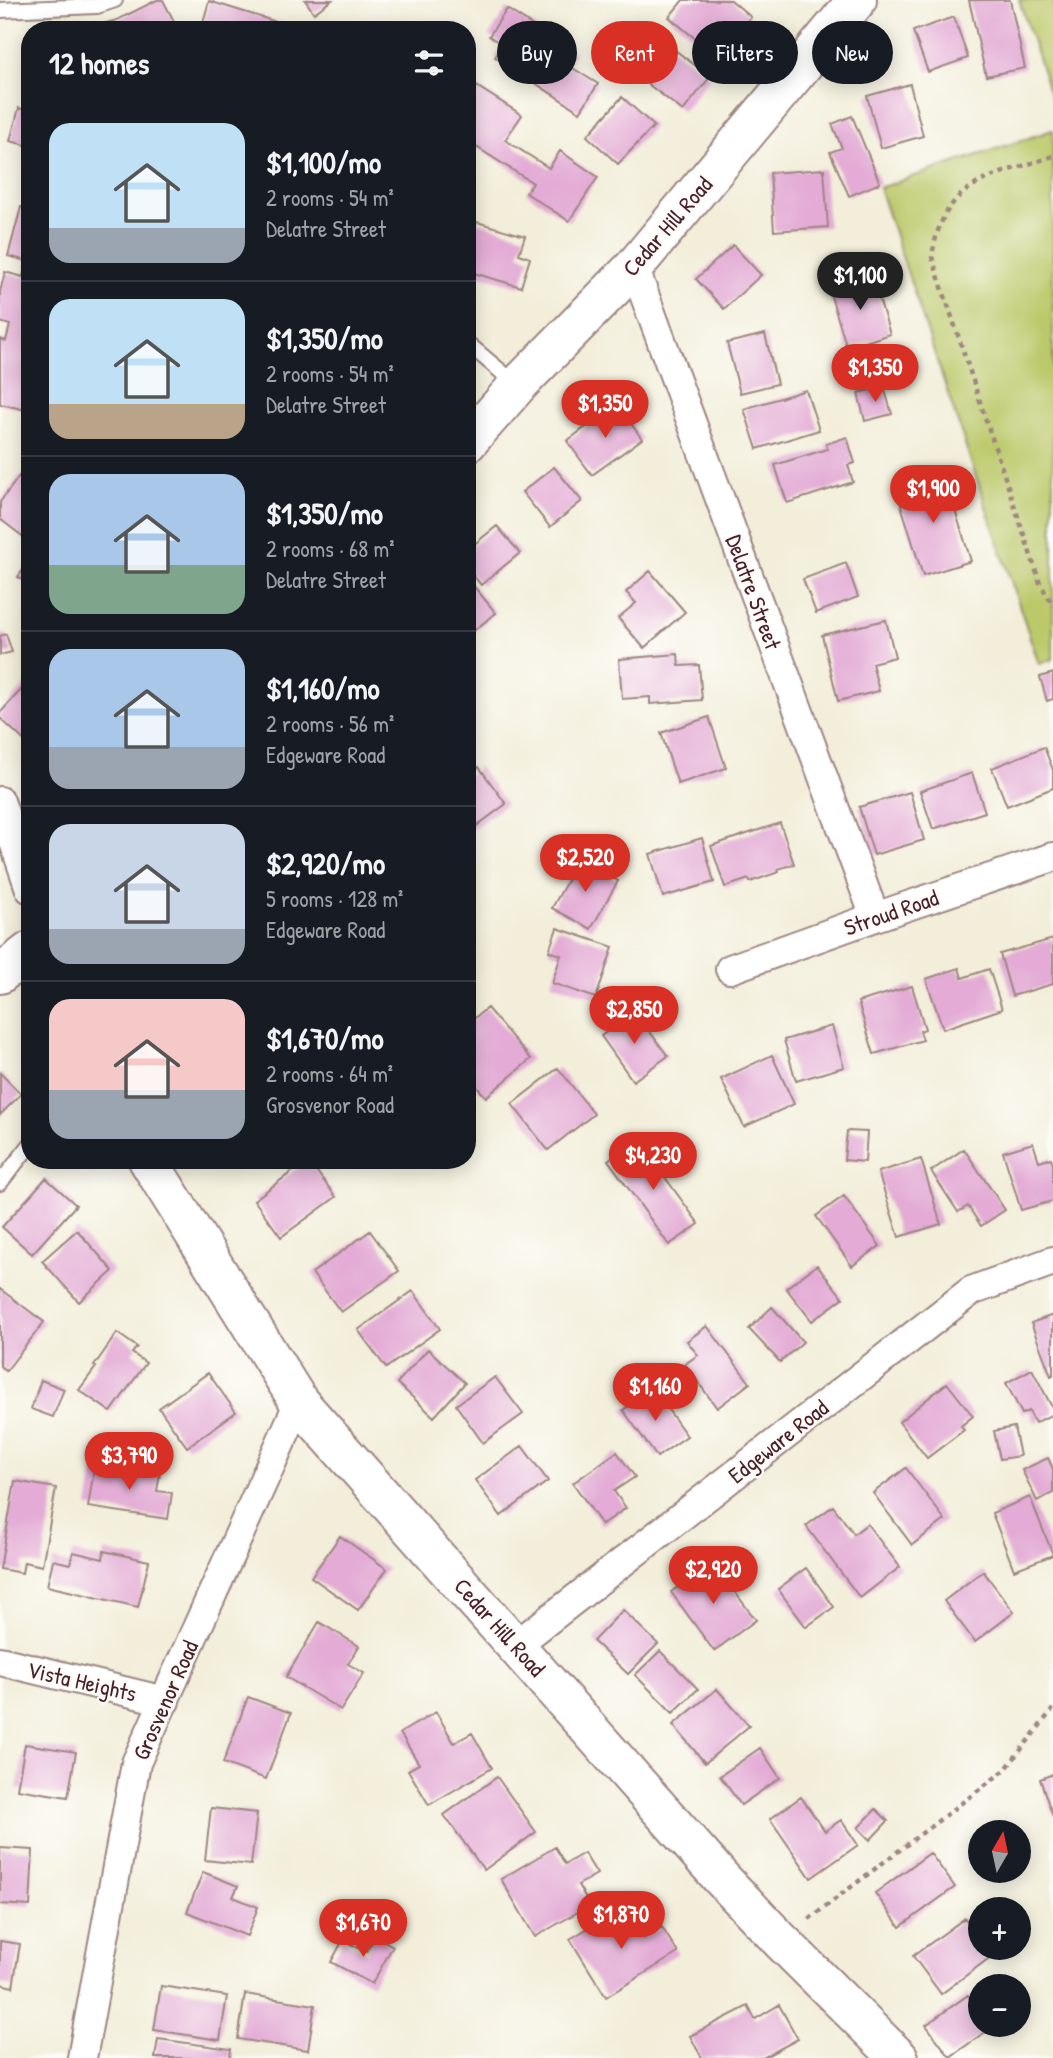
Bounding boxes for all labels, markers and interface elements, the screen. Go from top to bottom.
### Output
chip: Buy [497,21,577,84]
chip: Rent [591,21,678,84]
chip: Filters [692,21,798,84]
chip: New [812,21,893,84]
text: 12 homes [49,43,149,83]
icon: filters [410,44,448,82]
text: $1,100/mo [266,142,381,182]
icon: home [105,151,189,235]
street label: Cedar Hill Road [615,170,719,282]
text: 2 rooms · 54 m² [266,182,394,213]
text: Delatre Street [266,213,386,244]
pin: $1,100 [803,252,917,312]
text: $1,100 [833,259,887,290]
text: $1,350/mo [266,318,383,358]
icon: home [105,327,189,411]
pin: $1,350 [818,344,932,404]
text: $1,350 [848,351,903,382]
text: 2 rooms · 54 m² [266,358,394,389]
pin: $1,350 [548,380,662,440]
text: $1,350 [578,387,633,418]
text: Delatre Street [266,389,386,420]
pin: $1,900 [876,466,990,525]
text: $1,900 [906,472,960,503]
text: $1,350/mo [266,493,383,533]
icon: home [105,502,189,586]
street label: Delatre Street [719,530,789,655]
text: 2 rooms · 68 m² [266,533,394,564]
text: Delatre Street [266,564,386,595]
text: $1,160/mo [266,668,380,708]
icon: home [105,677,189,761]
text: 2 rooms · 56 m² [266,708,394,739]
text: Edgeware Road [266,739,385,770]
pin: $2,520 [528,834,642,894]
text: $2,520 [556,841,614,872]
text: $2,920/mo [266,843,385,883]
icon: home [105,852,189,936]
street label: Stroud Road [840,881,942,943]
text: 5 rooms · 128 m² [266,883,403,914]
text: Edgeware Road [266,914,385,945]
pin: $2,850 [577,986,691,1046]
text: $2,850 [605,993,663,1024]
text: $1,670/mo [266,1018,384,1058]
icon: home [105,1027,189,1111]
text: 2 rooms · 64 m² [266,1058,393,1089]
text: Grosvenor Road [266,1089,394,1120]
pin: $4,230 [596,1132,710,1192]
text: $4,230 [625,1139,681,1170]
pin: $1,160 [598,1364,712,1423]
text: $1,160 [629,1370,681,1401]
street label: Edgeware Road [721,1392,835,1490]
pin: $3,790 [72,1432,186,1492]
text: $3,790 [101,1439,157,1470]
pin: $2,920 [656,1546,770,1606]
text: $2,920 [685,1553,741,1584]
street label: Cedar Hill Road [447,1571,553,1683]
street label: Grosvenor Road [125,1635,205,1765]
street label: Vista Heights [24,1653,140,1709]
north arrow [968,1820,1031,1883]
map controls [968,1820,1031,2037]
pin: $1,870 [564,1892,678,1951]
button: + [968,1897,1031,1960]
text: $1,870 [593,1898,649,1929]
pin: $1,670 [306,1899,420,1959]
text: $1,670 [335,1906,391,1937]
button: − [968,1974,1031,2037]

